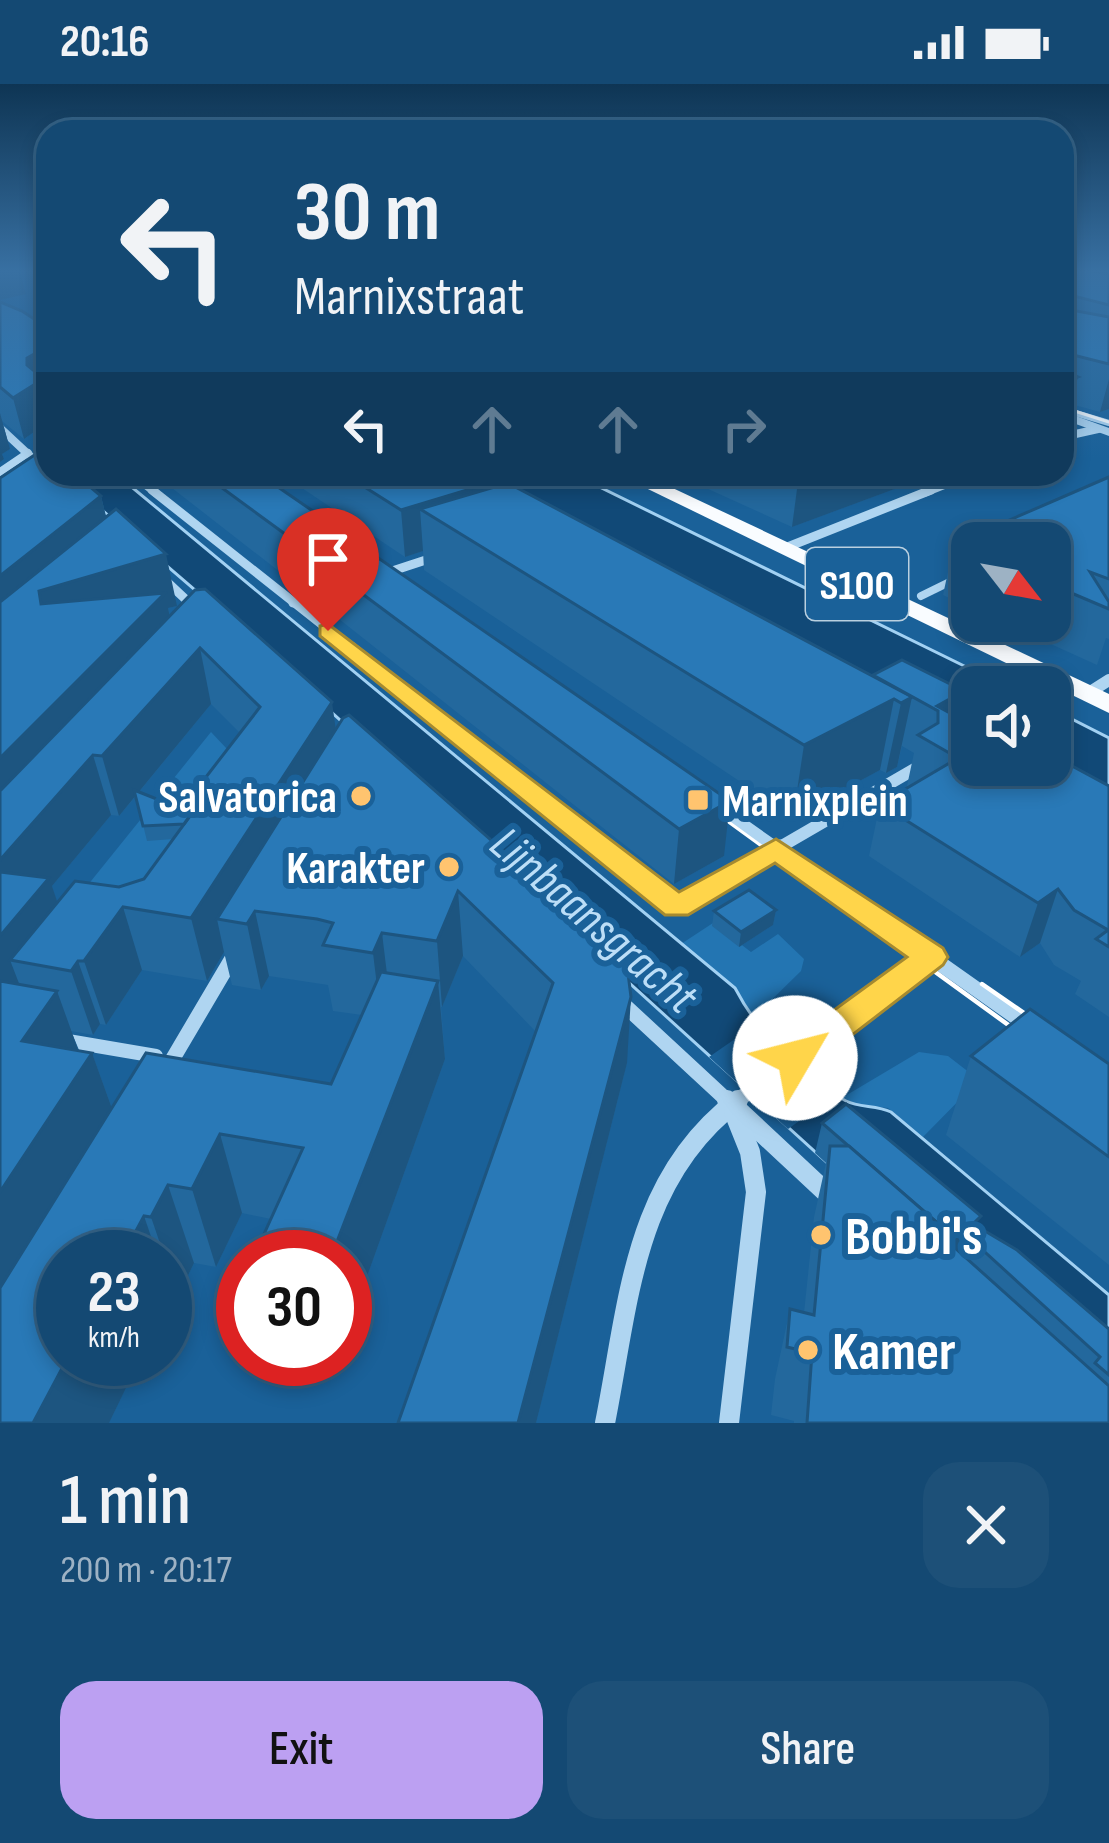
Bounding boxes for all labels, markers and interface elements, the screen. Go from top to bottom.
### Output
text: 20:16 [60,15,149,70]
text: 30 m [294,163,440,264]
icon: left [96,168,252,324]
text: Marnixstraat [294,265,524,330]
icon: left [333,396,399,462]
icon: ahead [459,396,525,462]
icon: ahead [585,396,651,462]
icon: right [711,396,777,462]
pin [277,508,379,631]
north arrow [951,522,1071,642]
map controls [951,522,1071,786]
icon: arrive [295,526,361,592]
road number: S100 [806,548,908,620]
button: sound [951,666,1071,786]
place label: Salvatorica [158,771,337,826]
place label: Marnixplein [722,775,908,830]
marker: Salvatorica [348,783,374,809]
marker: Marnixplein [685,787,711,813]
water label: Lijnbaansgracht [478,816,710,1027]
place label: Karakter [286,842,425,897]
marker: Karakter [436,854,462,880]
position arrow [732,995,858,1121]
place label: Bobbi's [845,1205,983,1270]
marker: Bobbi's [808,1222,834,1248]
speed limit sign: 30 [216,1230,372,1386]
text: 23 [87,1257,141,1329]
text: km/h [88,1320,140,1356]
place label: Kamer [832,1320,956,1385]
marker: Kamer [795,1337,821,1363]
text: 1 min [60,1458,191,1545]
button: close [923,1462,1049,1588]
text: 200 m · 20:17 [60,1547,232,1594]
button: Exit [60,1681,543,1819]
button: Share [567,1681,1049,1819]

